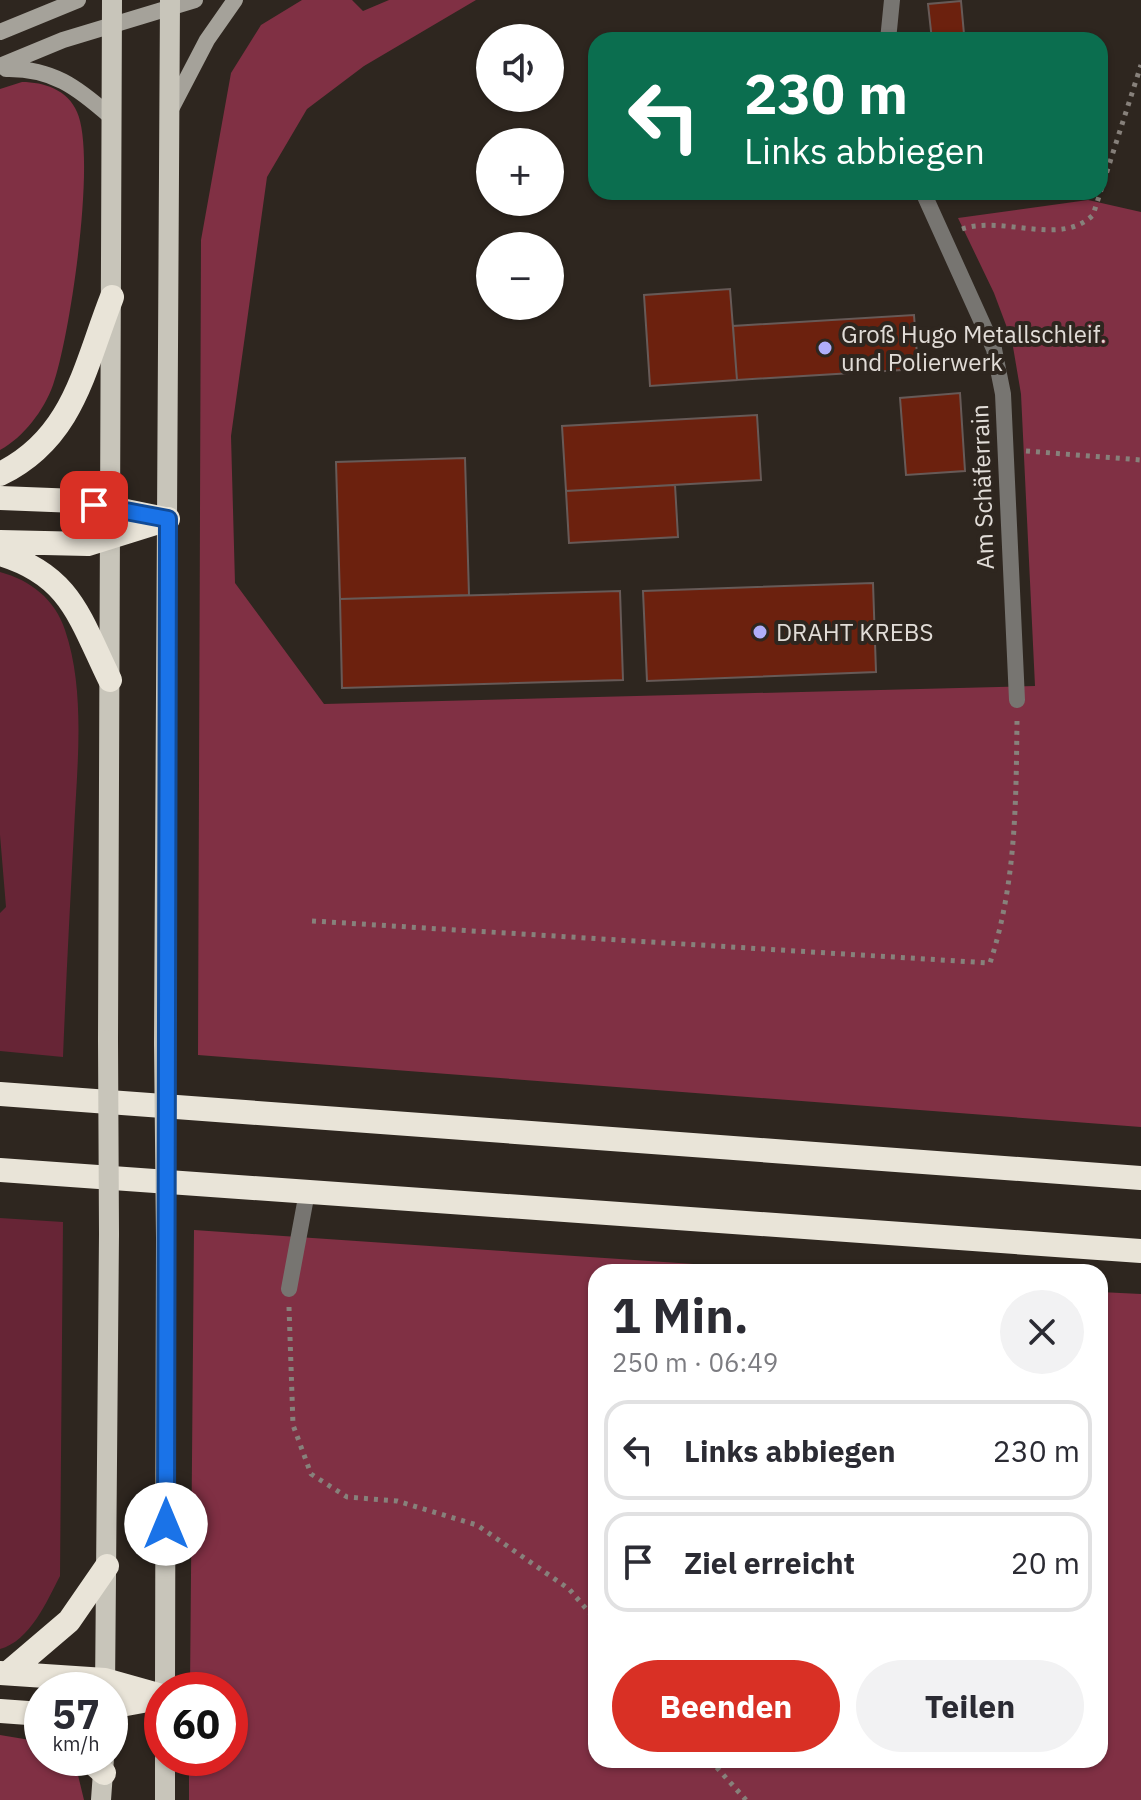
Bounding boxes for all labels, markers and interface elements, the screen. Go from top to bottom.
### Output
map controls [476,24,564,320]
button: sound [476,24,564,112]
text: 230 m [744,57,908,129]
icon: left [612,64,716,168]
text: Links abbiegen [744,127,985,174]
button: + [476,128,564,216]
button: − [476,232,564,320]
place label: Groß Hugo Metallschleif. und Polierwerk [841,318,1106,378]
marker: Groß Hugo Metallschleif. und Polierwerk [816,339,834,357]
street label: Am Schäferrain [963,404,1001,570]
pin [60,471,128,539]
icon: arrive [72,483,116,527]
place label: DRAHT KREBS [776,616,933,648]
marker: DRAHT KREBS [751,623,769,641]
text: 1 Min. [612,1284,749,1346]
button: close [1000,1290,1084,1374]
text: 250 m · 06:49 [612,1345,778,1379]
icon: left [616,1428,660,1472]
text: Links abbiegen [684,1431,896,1470]
text: 230 m [993,1431,1080,1470]
position arrow [124,1482,208,1566]
icon: arrive [616,1540,660,1584]
text: Ziel erreicht [684,1543,855,1582]
text: 20 m [1011,1543,1080,1582]
button: Beenden [612,1660,840,1752]
button: Teilen [856,1660,1084,1752]
speed limit sign: 60 [144,1672,248,1776]
text: 57 [52,1688,100,1740]
text: km/h [52,1730,100,1757]

